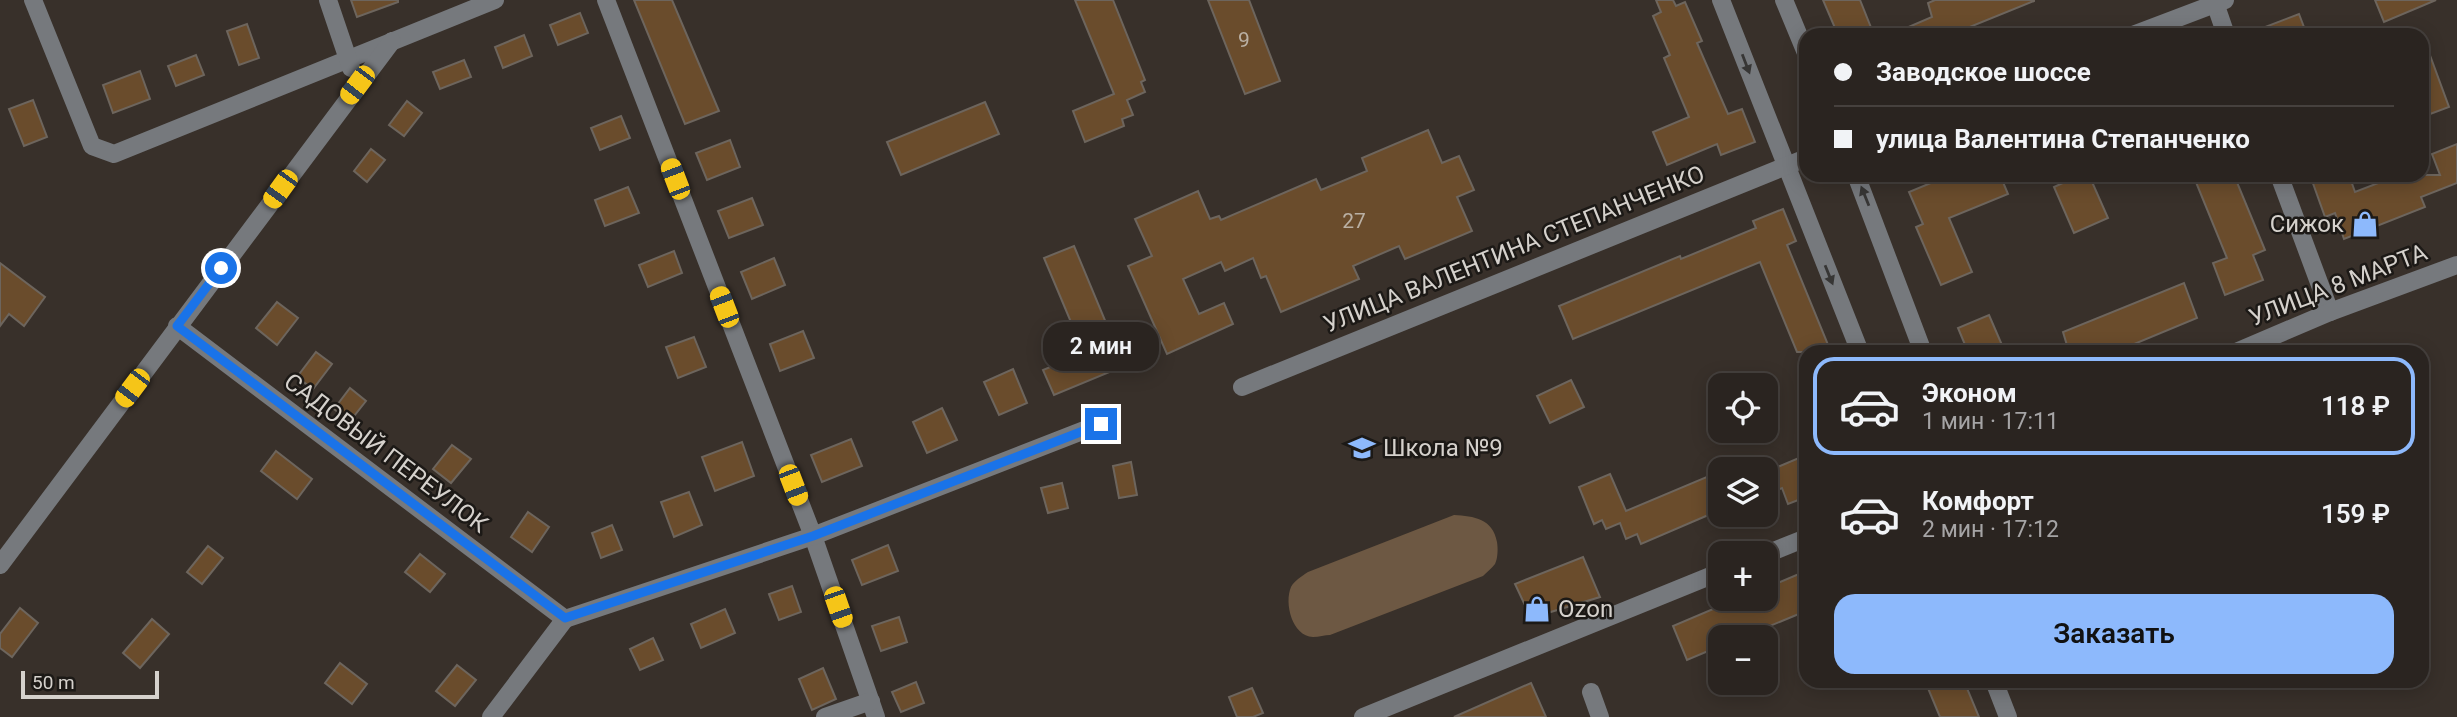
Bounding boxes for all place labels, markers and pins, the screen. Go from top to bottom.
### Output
shop icon: Сижок [2350,209,2380,239]
place label: Сижок [2270,210,2344,238]
school or university icon: Школа №9 [1347,433,1377,463]
place label: Школа №9 [1383,434,1503,462]
shop icon: Ozon [1522,594,1552,624]
place label: Ozon [1558,595,1613,623]

